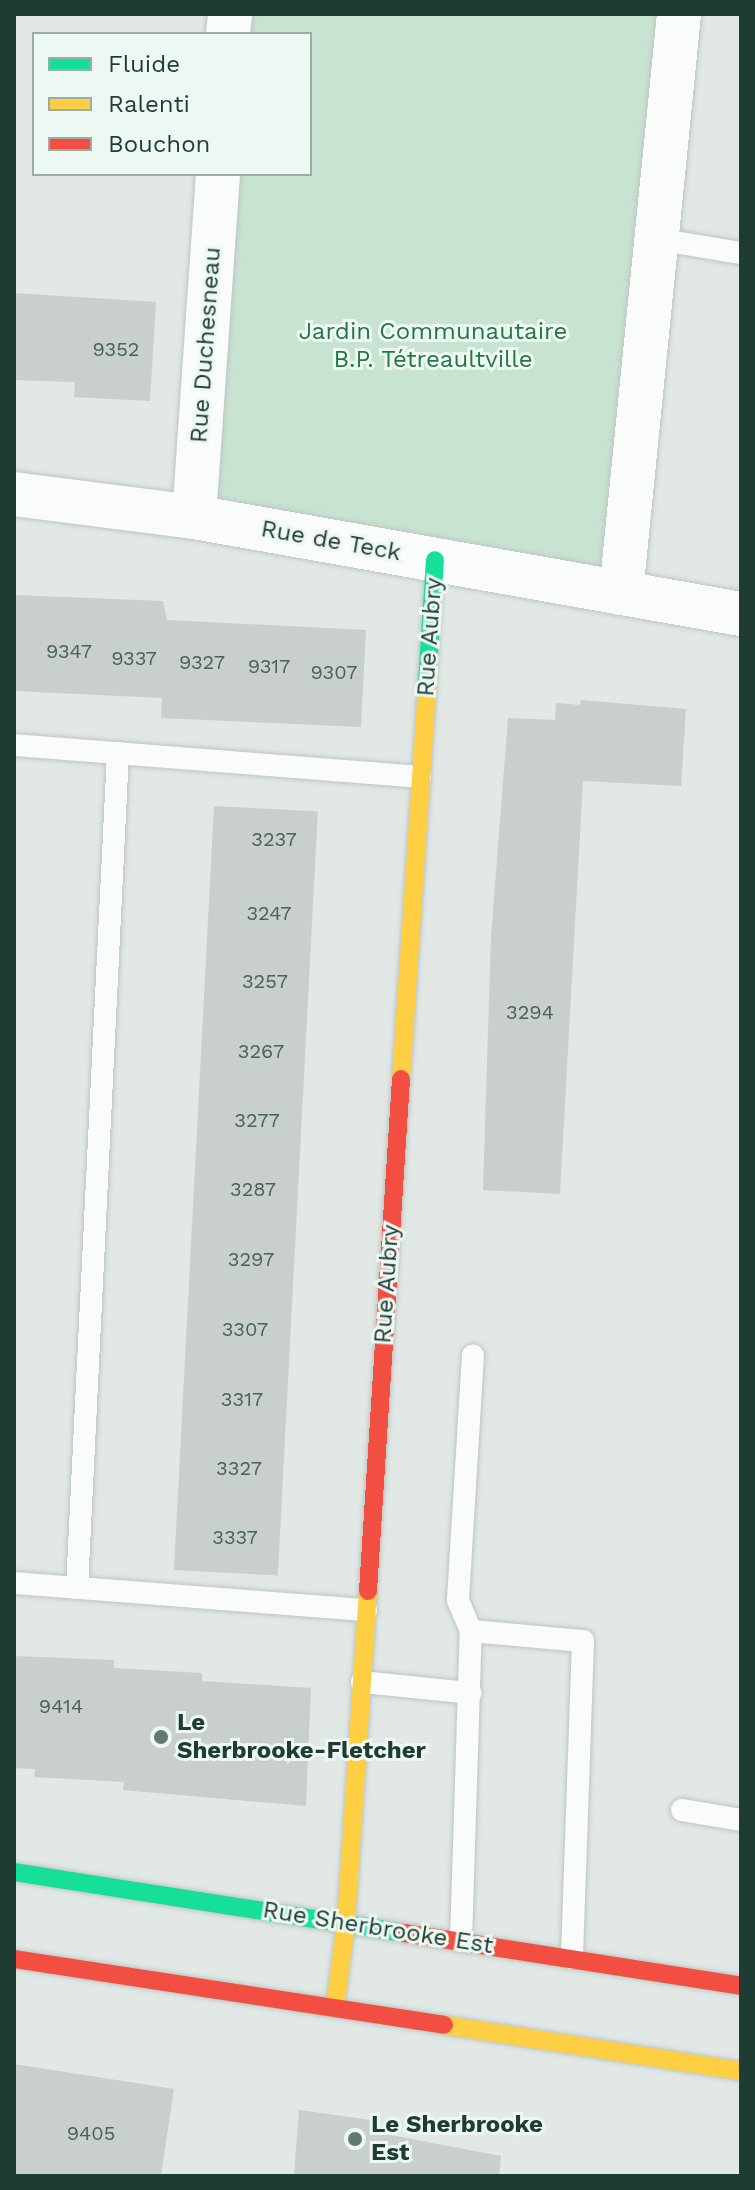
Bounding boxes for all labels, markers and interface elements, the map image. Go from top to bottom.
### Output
legend [32,32,312,176]
text: Fluide [108,50,180,78]
text: Ralenti [108,90,190,118]
text: Bouchon [108,130,210,158]
street label: Rue Duchesneau [185,246,227,444]
park label: Jardin Communautaire B.P. Tétreaultville [299,318,567,374]
house number: 9352 [93,337,139,361]
street label: Rue de Teck [258,514,404,568]
street label: Rue Aubry [411,576,449,698]
house number: 9347 [46,639,92,663]
house number: 9337 [111,646,157,670]
house number: 9327 [179,650,225,674]
house number: 9317 [248,654,290,678]
house number: 9307 [311,660,357,684]
house number: 3237 [251,827,297,851]
house number: 3247 [246,901,292,925]
house number: 3257 [242,969,288,993]
house number: 3294 [506,1000,554,1024]
house number: 3267 [238,1039,284,1063]
house number: 3277 [234,1108,280,1132]
house number: 3287 [230,1177,276,1201]
street label: Rue Aubry [368,1223,406,1345]
house number: 3297 [228,1247,274,1271]
house number: 3307 [222,1317,268,1341]
house number: 3317 [221,1387,263,1411]
house number: 3327 [216,1456,262,1480]
house number: 3337 [212,1525,258,1549]
house number: 9414 [39,1694,83,1718]
place label: Le Sherbrooke-Fletcher [177,1709,426,1765]
marker: Le Sherbrooke-Fletcher [152,1728,170,1746]
street label: Rue Sherbrooke Est [261,1896,495,1960]
place label: Le Sherbrooke Est [371,2111,543,2167]
house number: 9405 [67,2121,115,2145]
marker: Le Sherbrooke Est [346,2130,364,2148]

